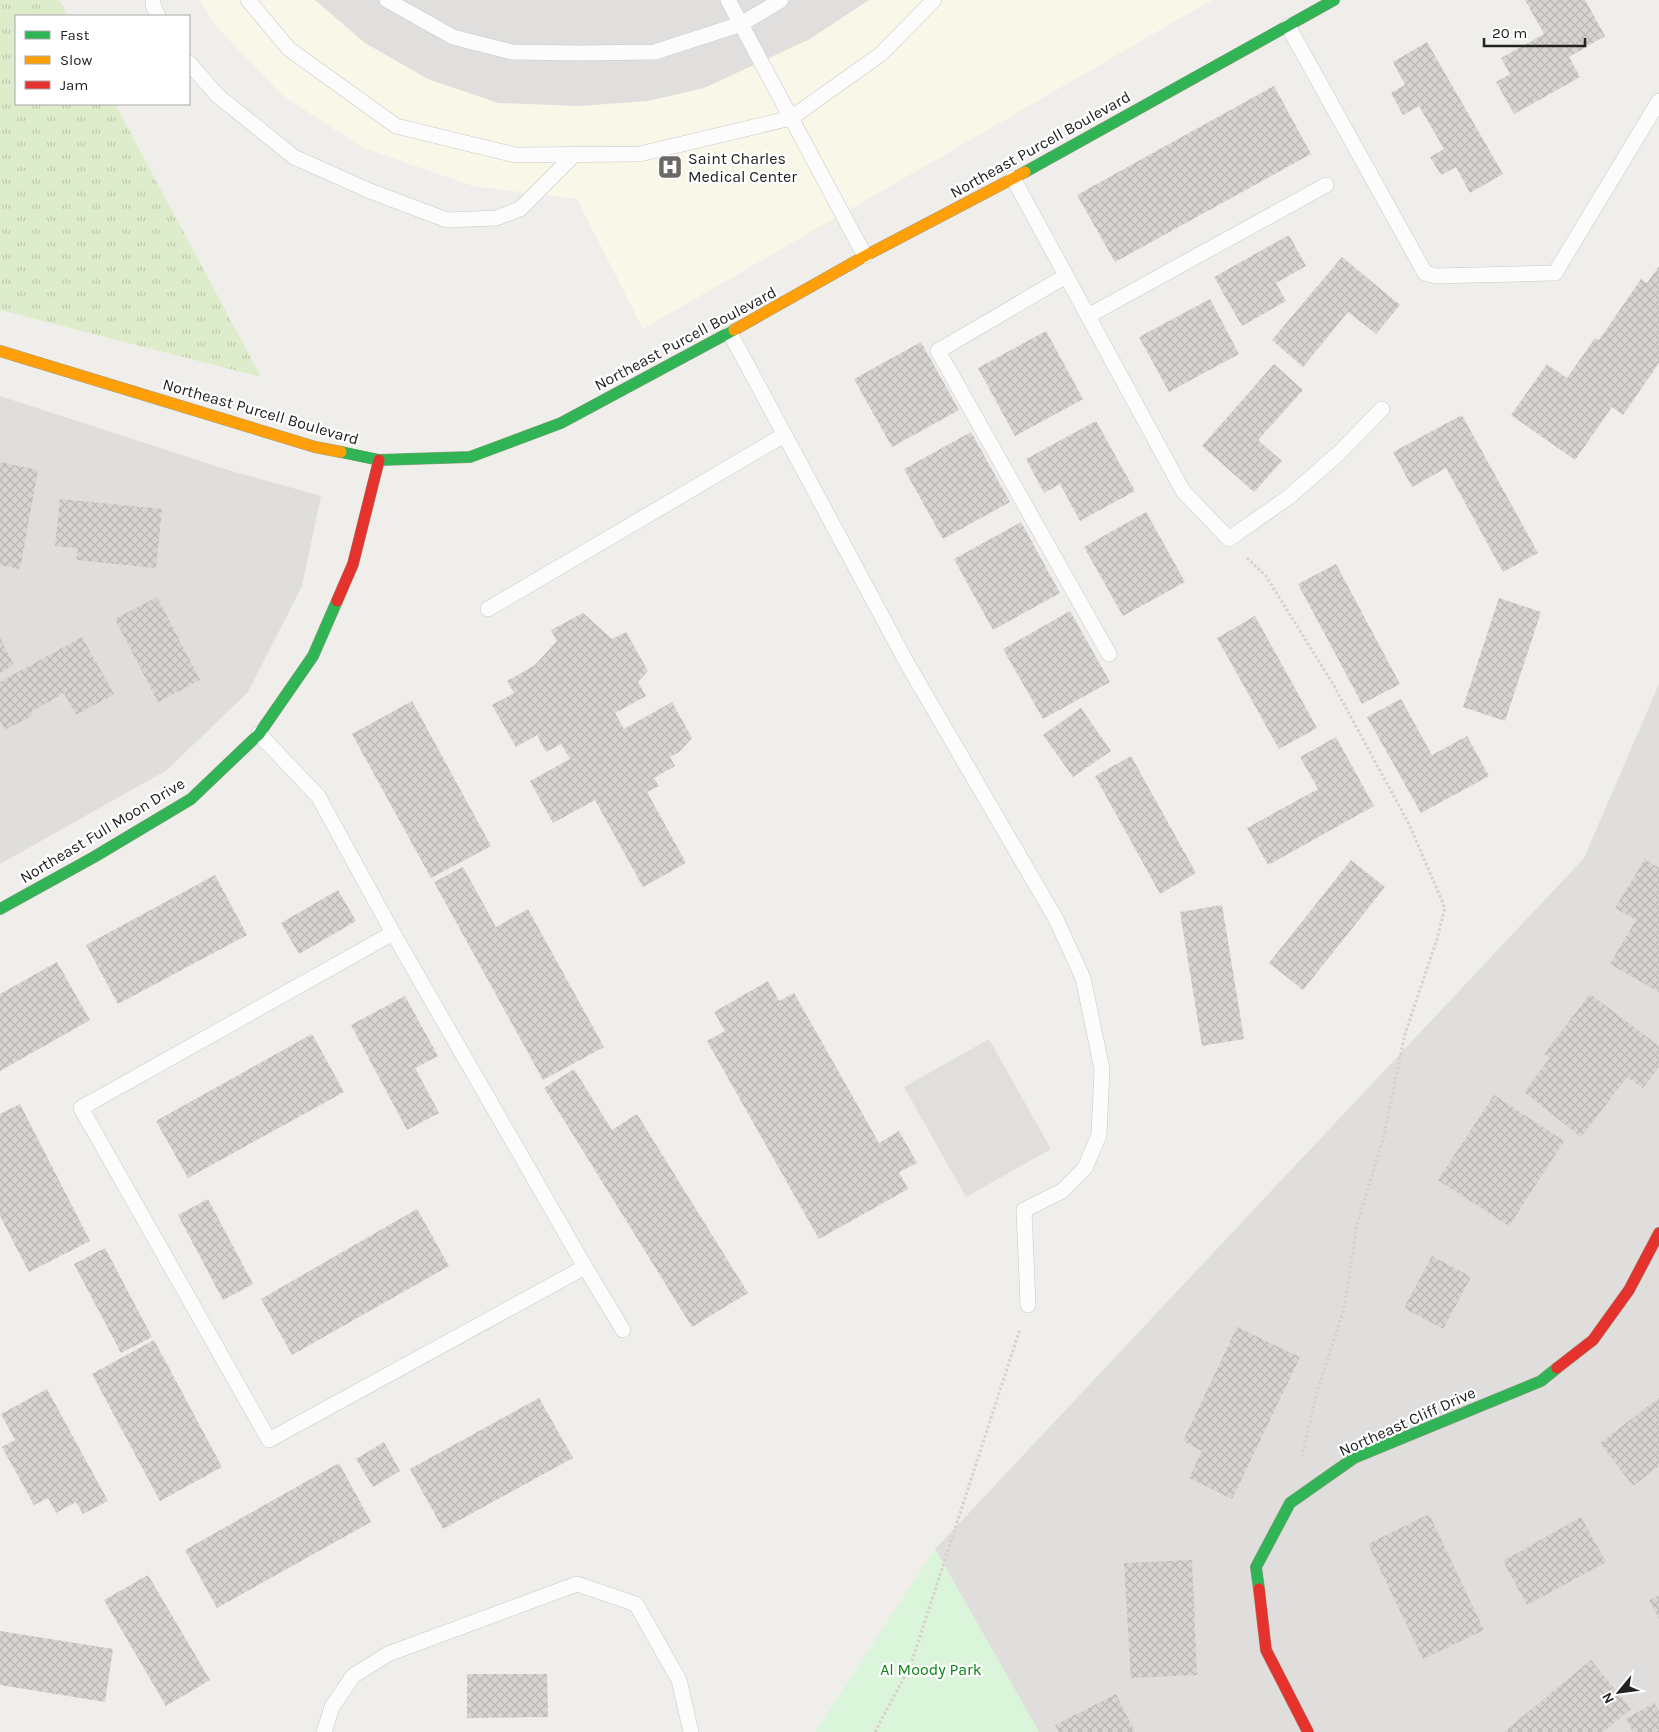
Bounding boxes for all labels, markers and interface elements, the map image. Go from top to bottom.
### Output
legend [15,15,190,105]
scale bar [1484,15,1585,47]
text: 20 m [1492,24,1527,42]
text: Fast [60,26,90,44]
text: Slow [60,51,92,69]
text: Jam [60,76,88,94]
street label: Northeast Purcell Boulevard [947,87,1134,202]
place label: Saint Charles Medical Center [688,149,797,186]
hospital icon: Saint Charles Medical Center [657,154,683,180]
street label: Northeast Purcell Boulevard [591,282,779,395]
street label: Northeast Purcell Boulevard [161,374,361,449]
street label: Northeast Full Moon Drive [16,774,188,887]
street label: Northeast Cliff Drive [1336,1383,1478,1460]
park label: Al Moody Park [880,1660,982,1679]
north arrow [1594,1667,1644,1717]
text: N [1598,1690,1618,1707]

